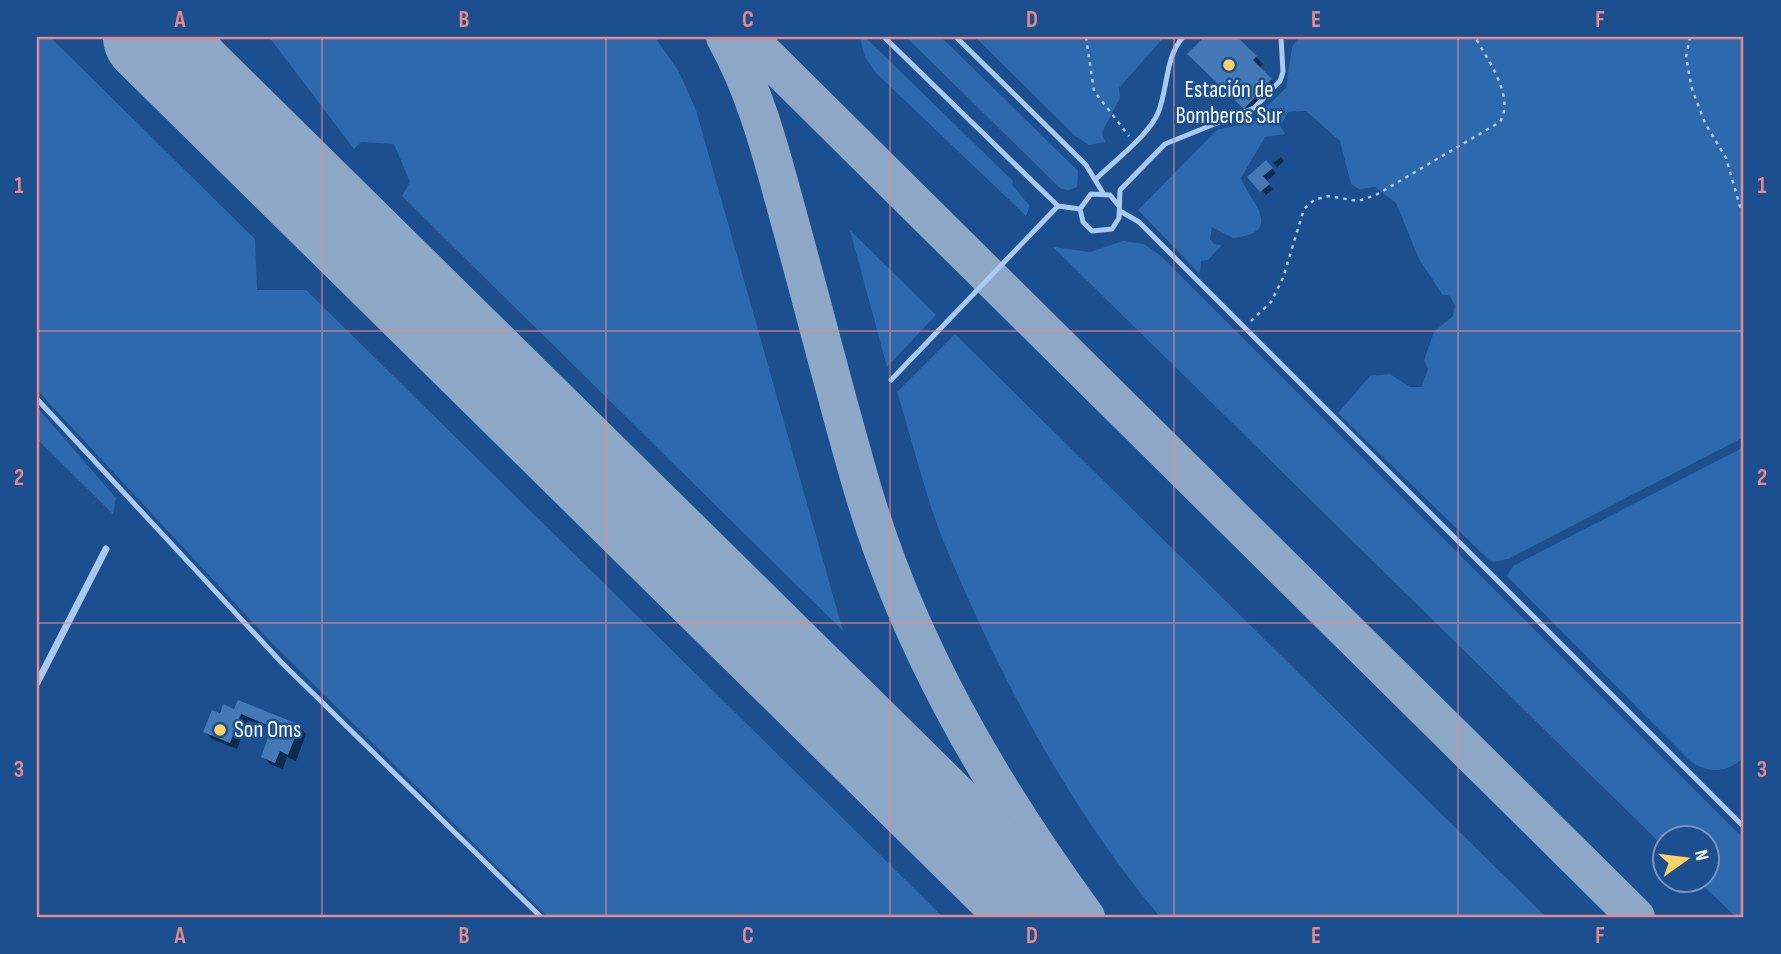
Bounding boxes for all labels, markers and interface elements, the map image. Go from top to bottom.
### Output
text: A [174,6,187,34]
text: B [459,6,470,34]
text: C [742,6,754,34]
text: D [1026,6,1038,34]
text: E [1311,6,1321,34]
text: F [1595,6,1605,34]
marker: Estación de Bomberos Sur [1221,57,1237,73]
place label: Estación de Bomberos Sur [1175,76,1283,130]
text: 1 [14,172,24,200]
text: 1 [1757,172,1767,200]
text: 2 [14,464,24,492]
text: 2 [1757,464,1767,492]
place label: Son Oms [234,716,301,744]
marker: Son Oms [212,722,228,738]
text: 3 [14,756,24,784]
text: 3 [1757,756,1767,784]
north arrow [1652,824,1722,894]
text: N [1689,848,1713,863]
text: A [174,922,187,950]
text: B [459,922,470,950]
text: C [742,922,754,950]
text: D [1026,922,1038,950]
text: E [1311,922,1321,950]
text: F [1595,922,1605,950]

